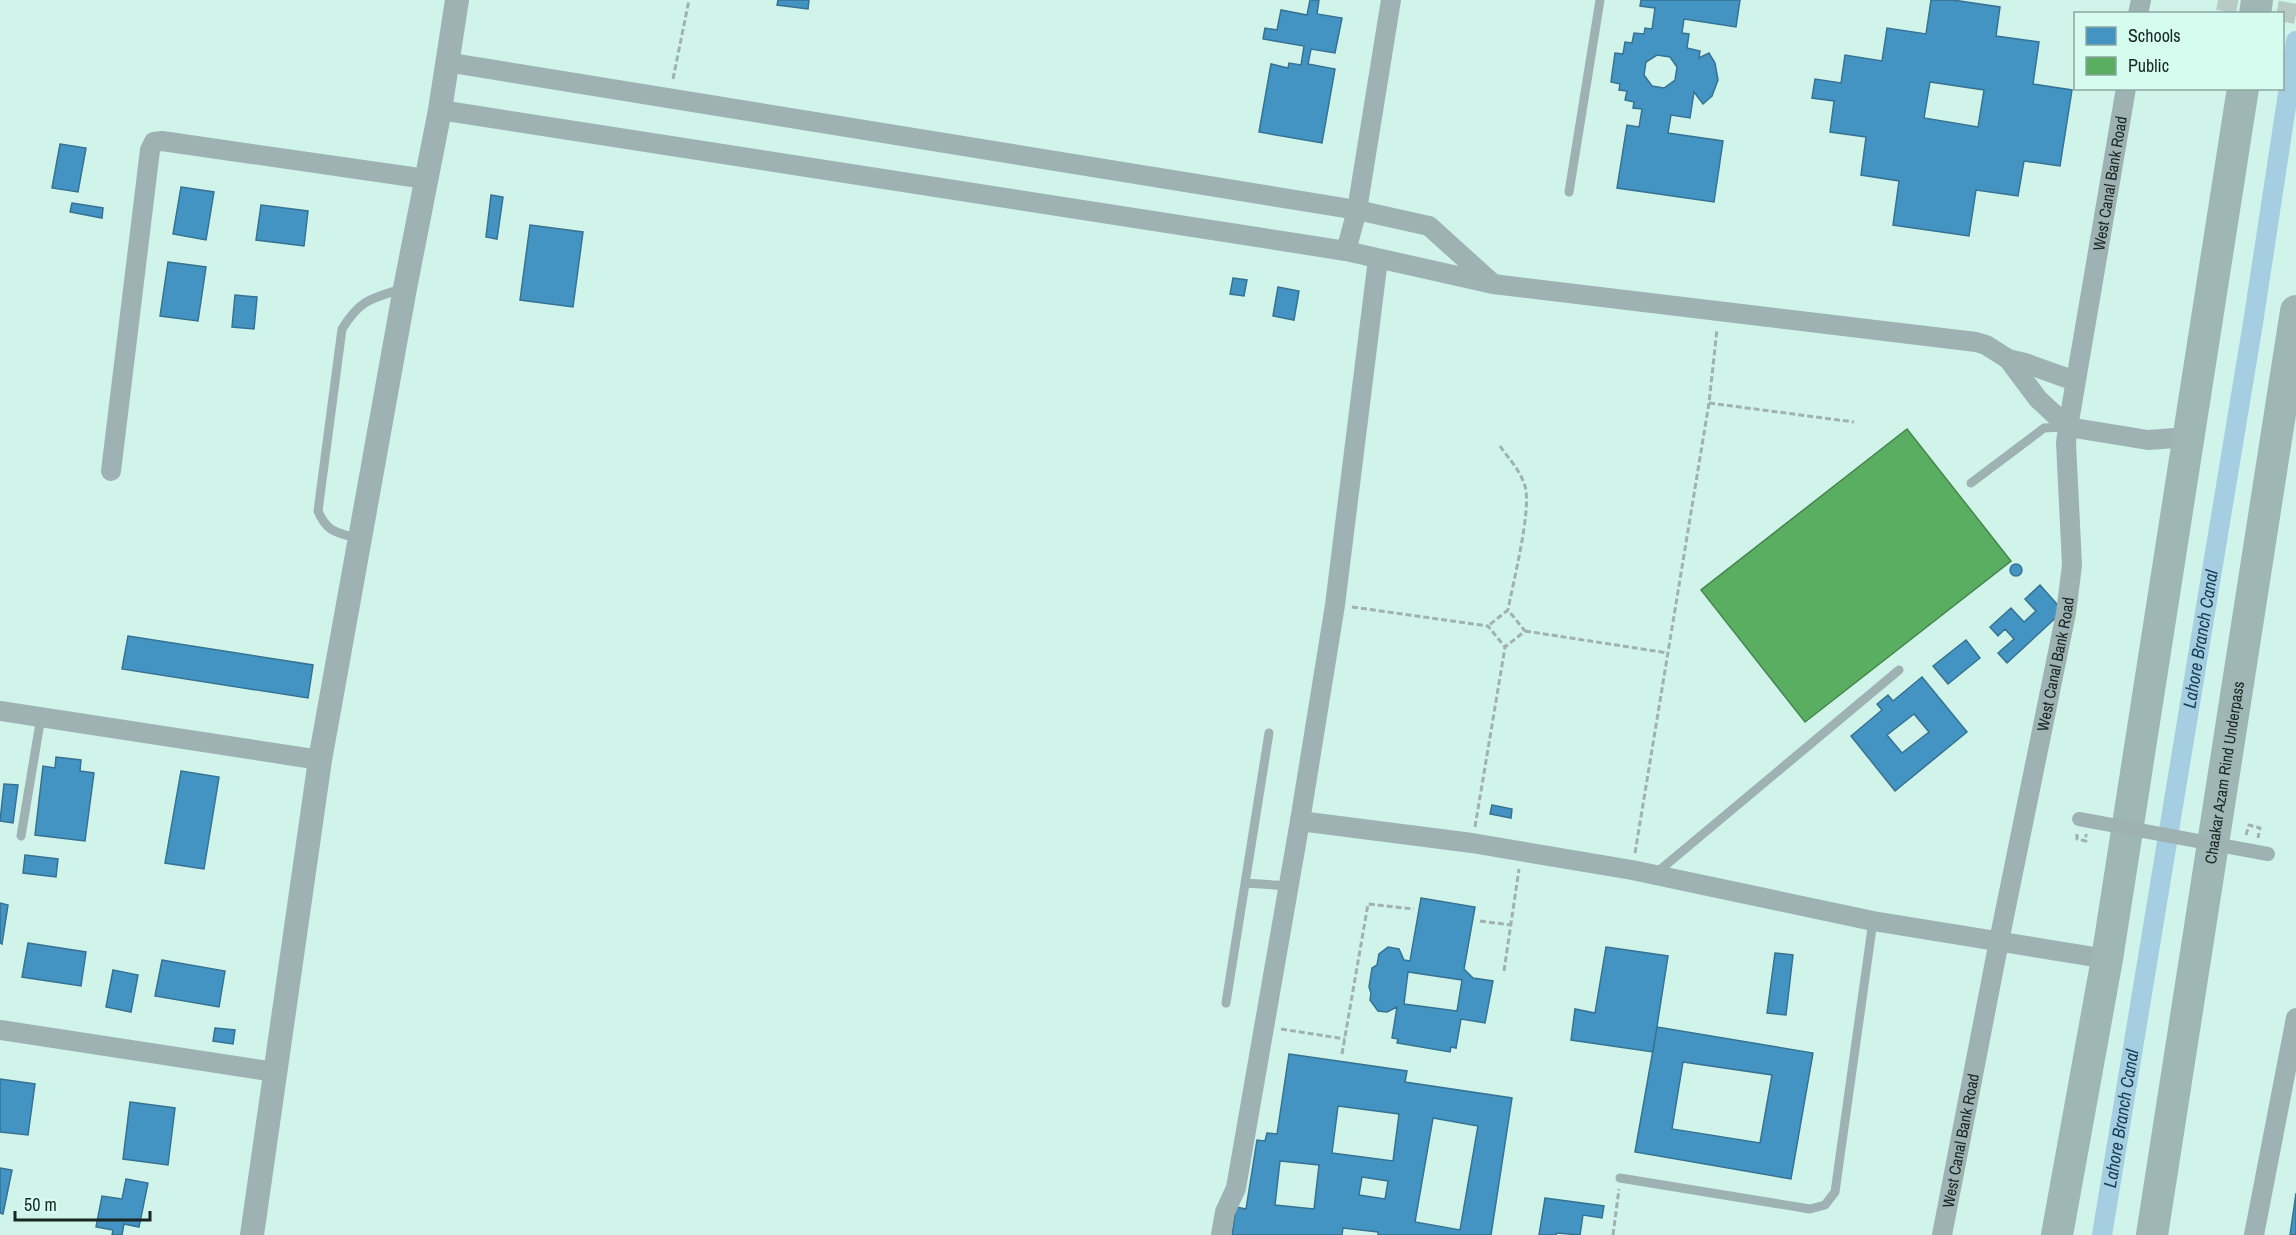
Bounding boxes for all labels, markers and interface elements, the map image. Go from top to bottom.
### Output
legend [2074,12,2284,90]
text: Schools [2128,23,2181,48]
text: Public [2128,53,2169,78]
street label: West Canal Bank Road [2087,114,2132,252]
water label: Lahore Branch Canal [2176,567,2224,710]
street label: West Canal Bank Road [2031,596,2079,733]
street label: Chaakar Azam Rind Underpass [2199,680,2249,865]
water label: Lahore Branch Canal [2097,1047,2145,1189]
street label: West Canal Bank Road [1937,1072,1984,1210]
scale bar [15,1184,150,1222]
text: 50 m [24,1192,57,1217]

